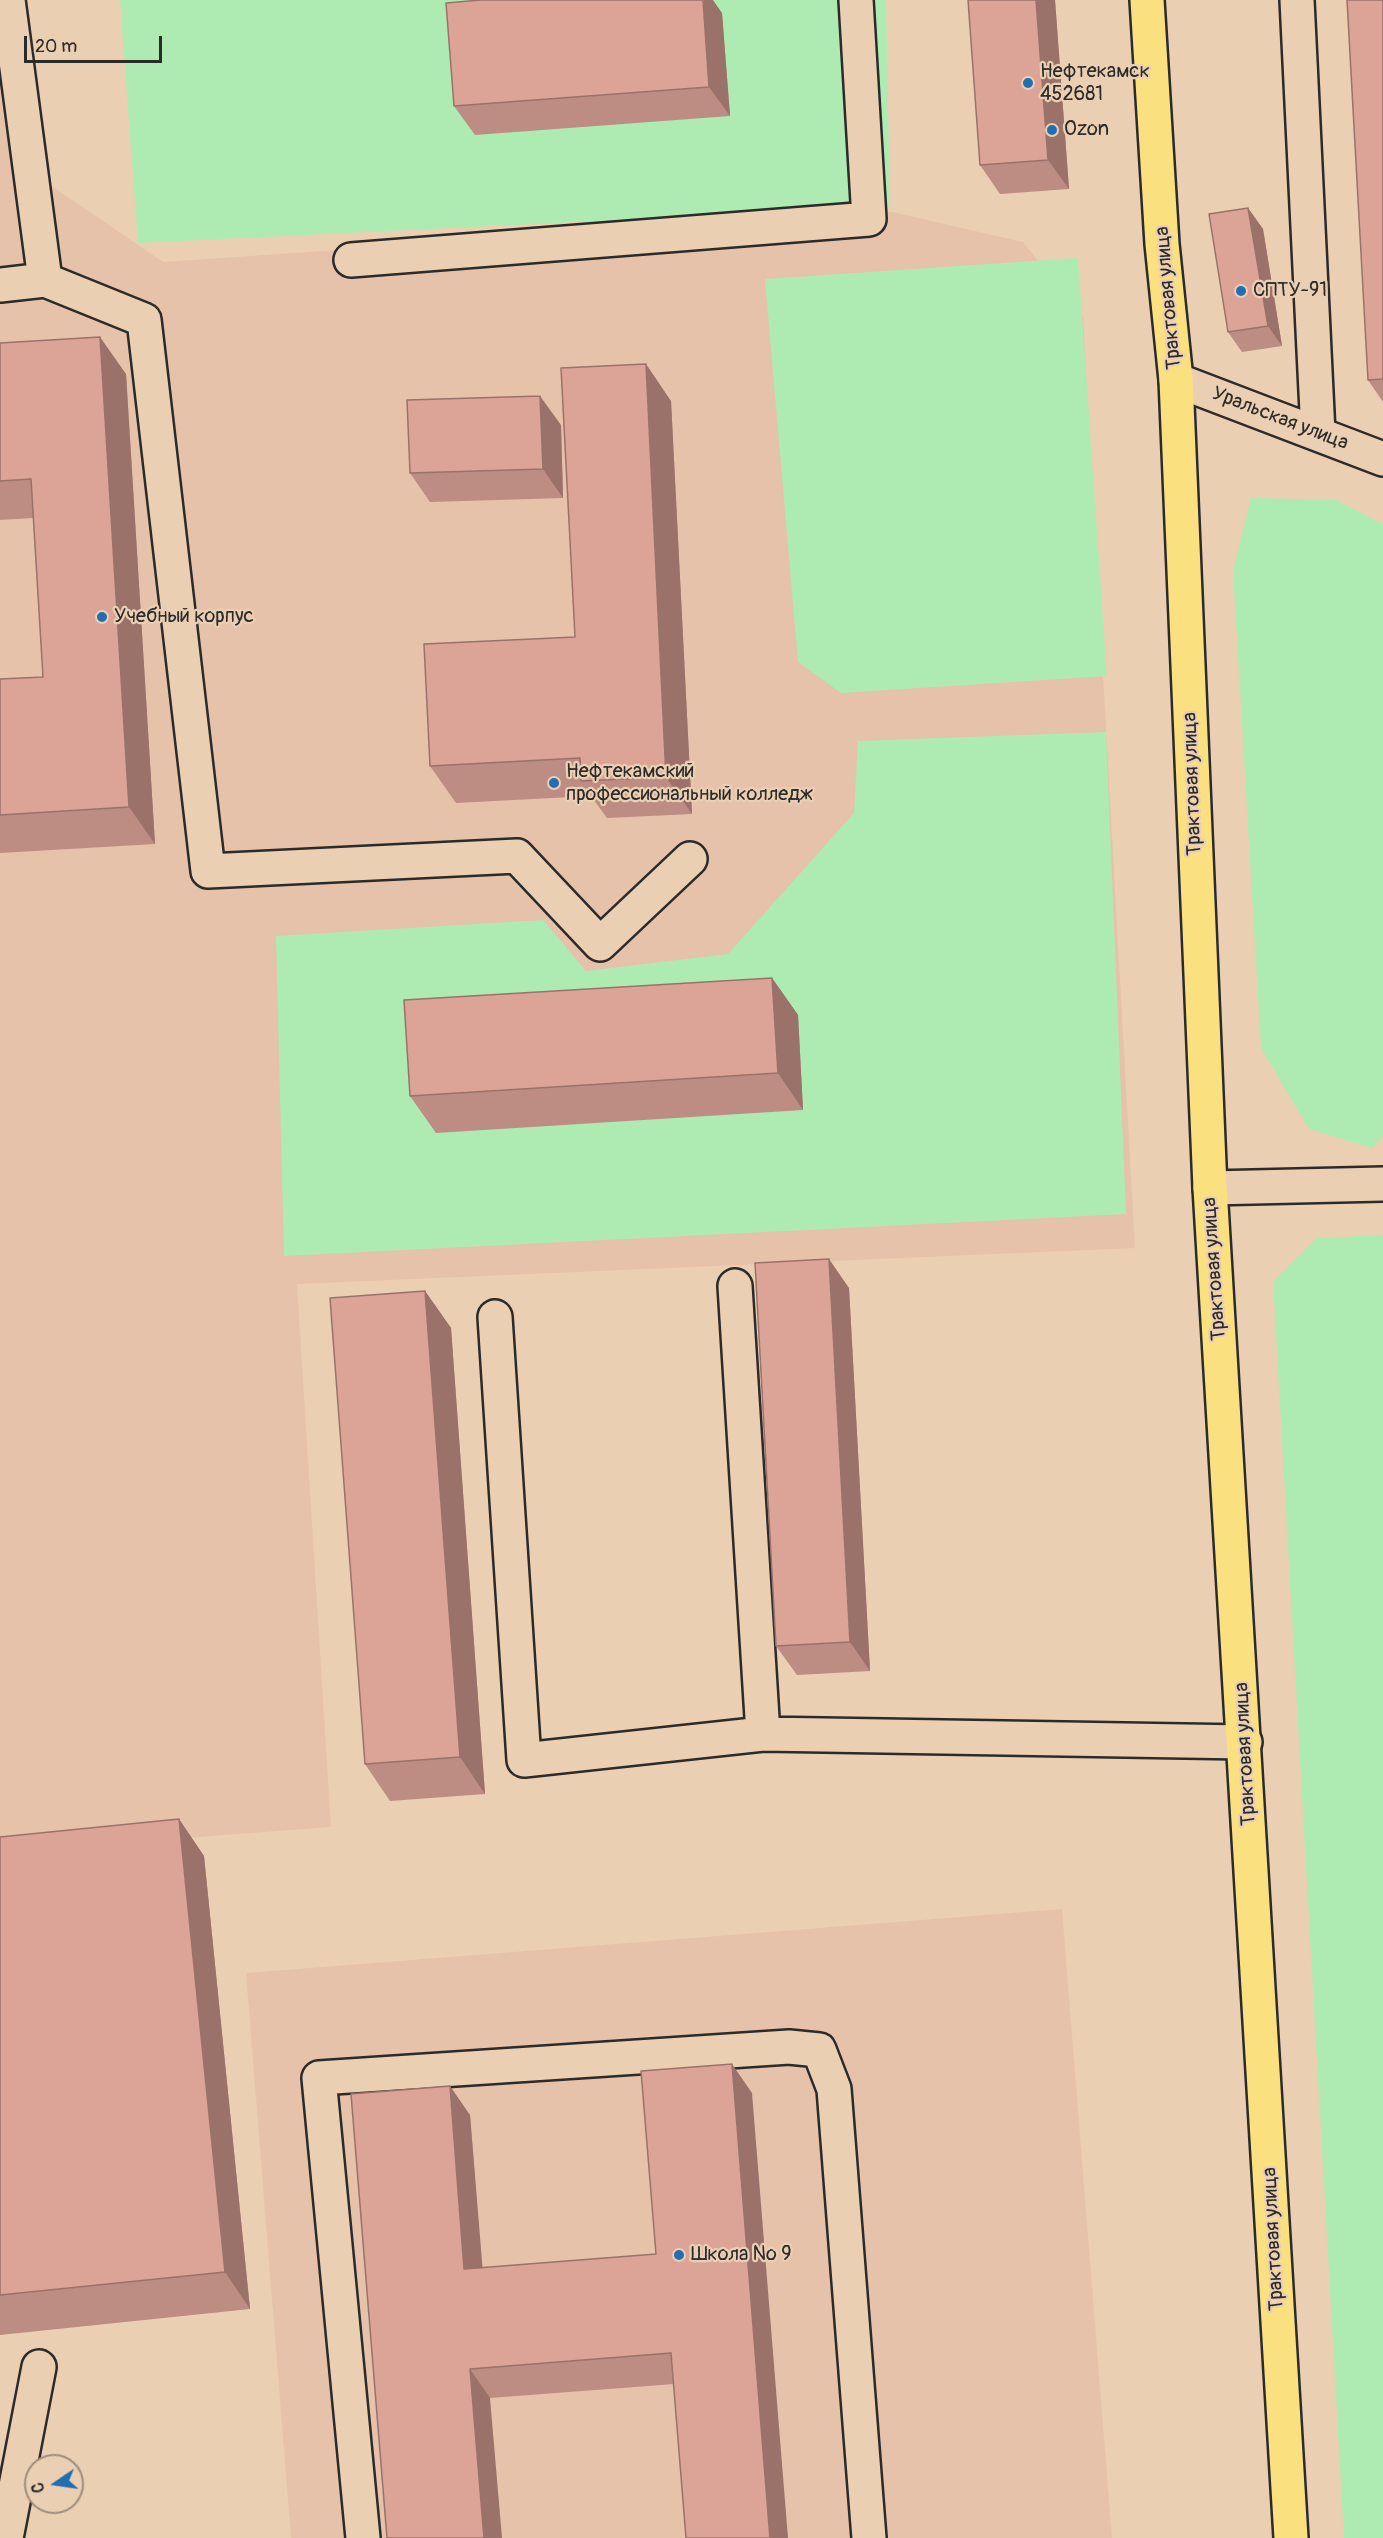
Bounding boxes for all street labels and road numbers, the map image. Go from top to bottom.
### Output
street label: Трактовая улица [1151,225,1187,371]
street label: Уральская улица [1209,382,1351,456]
street label: Трактовая улица [1179,712,1207,856]
street label: Трактовая улица [1198,1197,1232,1341]
street label: Трактовая улица [1230,1682,1262,1826]
street label: Трактовая улица [1258,2167,1290,2311]

